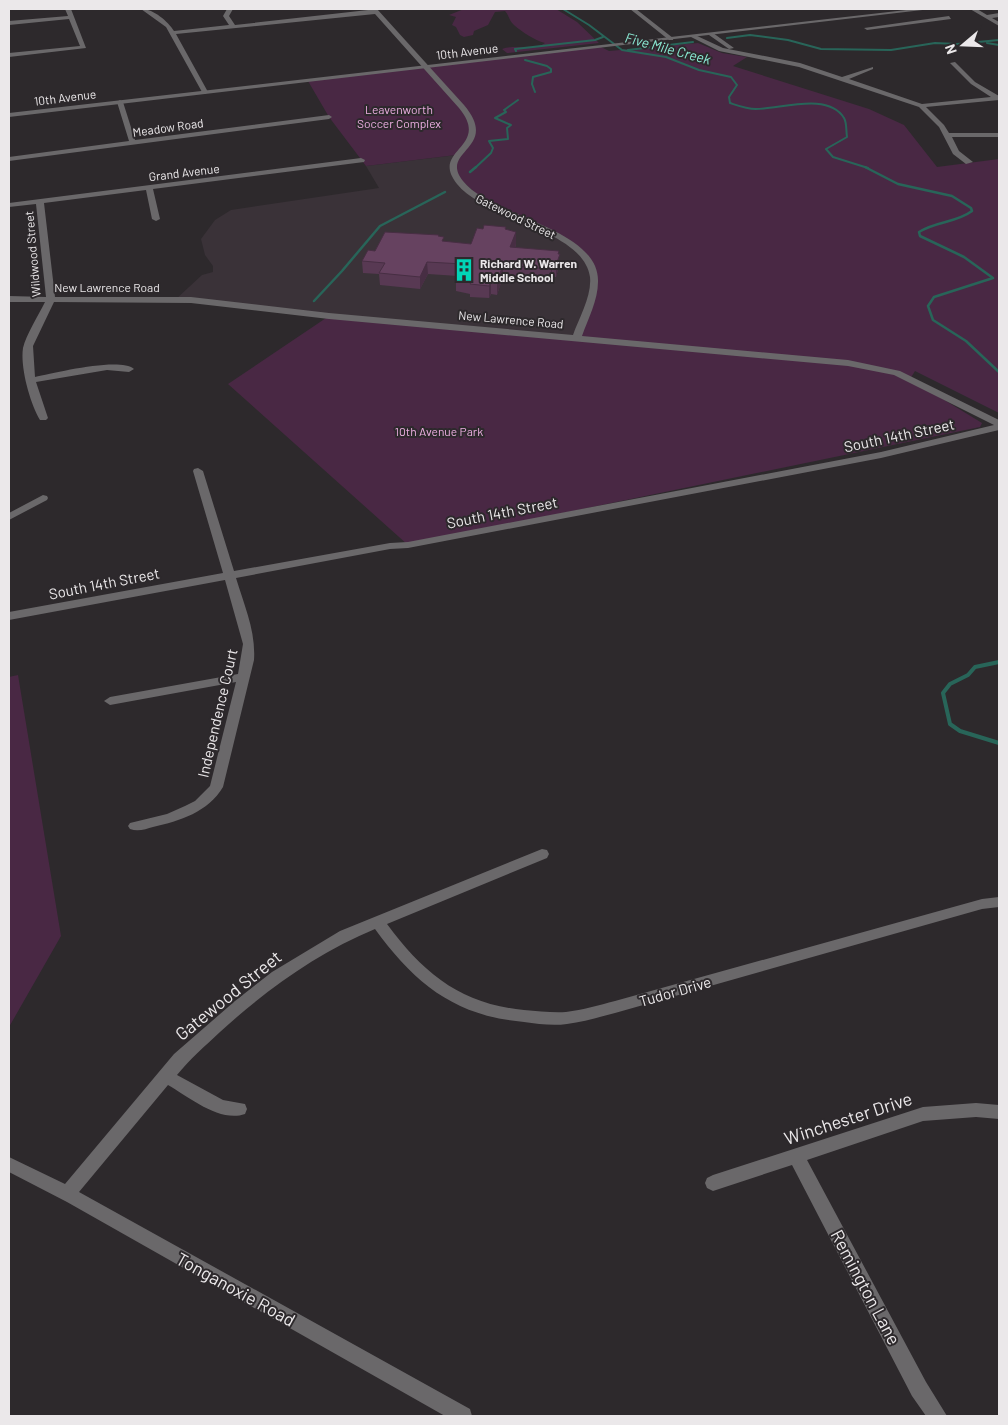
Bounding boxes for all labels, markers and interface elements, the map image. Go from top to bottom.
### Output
north arrow [938,20,988,70]
water label: Five Mile Creek [623,28,713,68]
street label: 10th Avenue [435,40,499,62]
text: N [941,42,960,57]
street label: 10th Avenue [33,86,97,108]
park label: Leavenworth Soccer Complex [357,102,441,130]
street label: Meadow Road [132,115,204,139]
street label: Grand Avenue [148,161,220,183]
street label: Gatewood Street [474,191,558,241]
street label: Wildwood Street [21,210,43,298]
place label: Richard W. Warren Middle School [480,256,577,284]
building icon: Richard W. Warren Middle School [451,257,477,283]
street label: New Lawrence Road [54,280,160,294]
street label: New Lawrence Road [458,307,564,331]
street label: South 14th Street [842,414,956,456]
park label: 10th Avenue Park [395,424,483,438]
street label: South 14th Street [445,492,559,532]
street label: South 14th Street [47,563,161,603]
street label: Independence Court [193,647,241,779]
street label: Gatewood Street [170,945,286,1045]
street label: Tudor Drive [637,972,713,1010]
street label: Winchester Drive [781,1087,915,1149]
street label: Remington Lane [826,1226,906,1348]
street label: Tonganoxie Road [173,1247,299,1331]

